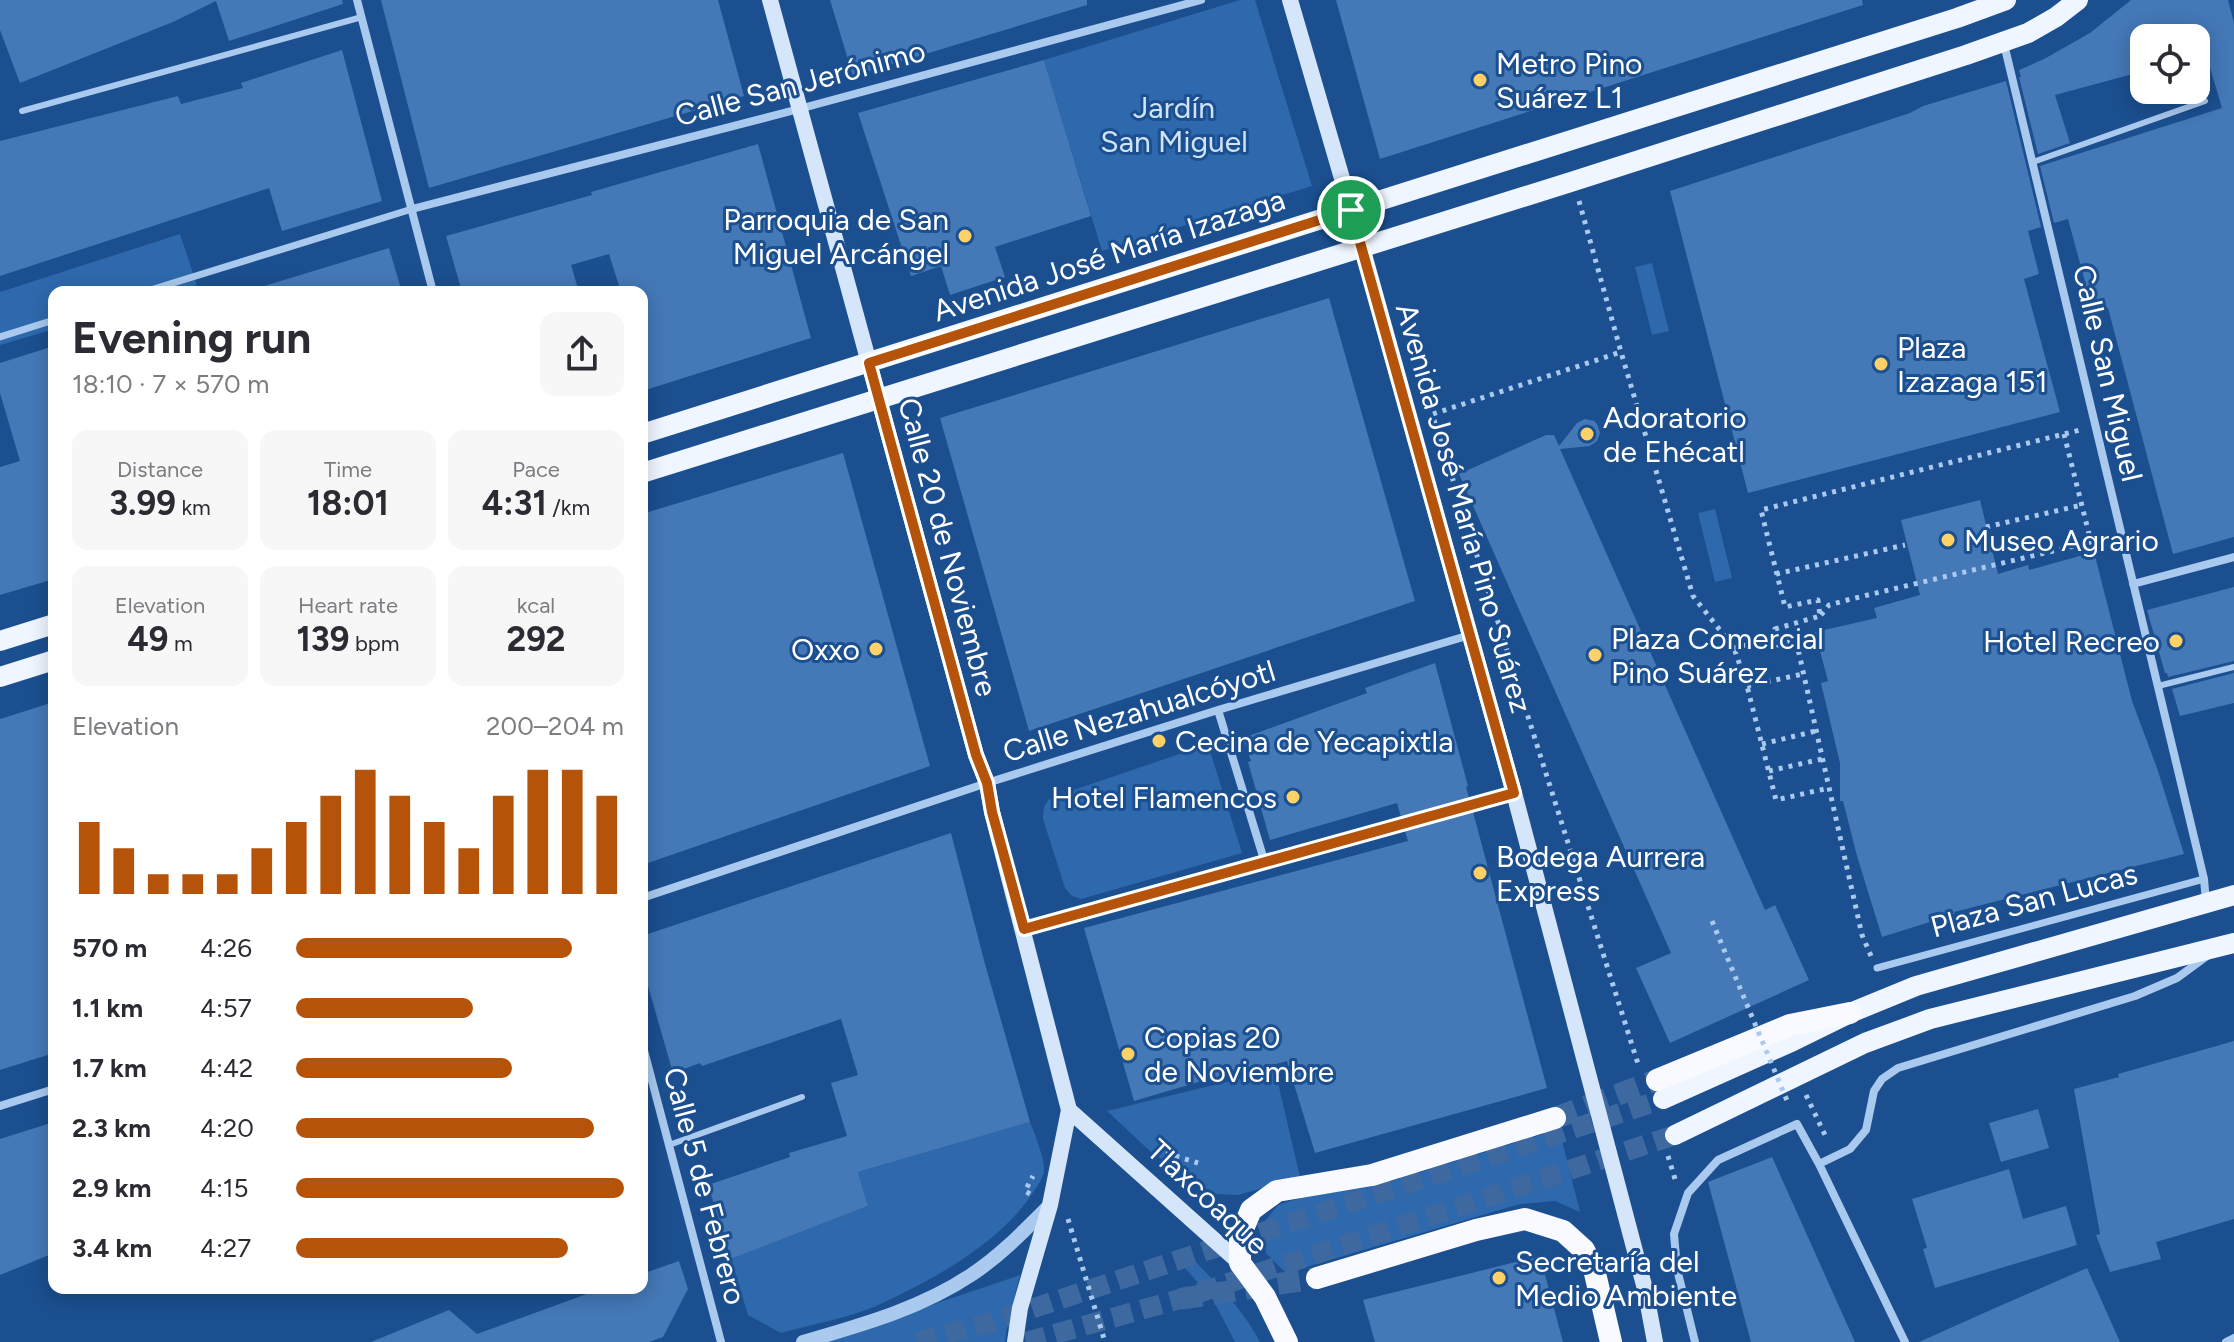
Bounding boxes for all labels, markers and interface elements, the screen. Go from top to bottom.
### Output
map controls [2130,24,2210,104]
button: locate [2130,24,2210,104]
street label: Calle San Jerónimo [671,32,929,134]
place label: Metro Pino Suárez L1 [1496,45,1643,116]
marker: Metro Pino Suárez L1 [1471,71,1489,89]
park label: Jardín San Miguel [1100,89,1248,160]
pin [1317,176,1385,244]
street label: Avenida José María Izazaga [928,181,1290,329]
icon: arrive [1329,188,1373,232]
place label: Parroquia de San Miguel Arcángel [723,201,949,272]
marker: Parroquia de San Miguel Arcángel [956,227,974,245]
street label: Calle San Miguel [2065,261,2151,485]
street label: Avenida José María Pino Suárez [1388,299,1540,717]
text: Evening run [72,311,311,364]
button: share [540,312,624,396]
place label: Plaza Izazaga 151 [1897,329,2048,400]
marker: Plaza Izazaga 151 [1872,355,1890,373]
text: 18:10 · 7 × 570 m [72,368,269,400]
street label: Calle 20 de Noviembre [890,394,1006,700]
place label: Adoratorio de Ehécatl [1603,399,1747,470]
marker: Adoratorio de Ehécatl [1578,425,1596,443]
text: Distance [117,456,203,483]
text: Time [324,456,372,483]
text: Pace [512,456,560,483]
text: 3.99 [109,483,176,524]
text: 18:01 [307,483,389,524]
text: 4:31 [482,483,547,524]
text: km [176,494,211,521]
text: /km [547,494,590,521]
place label: Museo Agrario [1964,522,2159,559]
marker: Museo Agrario [1939,531,1957,549]
text: Elevation [115,592,205,619]
text: Heart rate [298,592,398,619]
text: kcal [517,592,555,619]
text: 49 [127,619,169,660]
text: 139 [296,619,349,660]
text: 292 [506,619,566,660]
place label: Plaza Comercial Pino Suárez [1611,620,1824,691]
place label: Hotel Recreo [1983,623,2160,660]
text: m [169,630,193,657]
text: bpm [349,630,400,657]
place label: Oxxo [791,631,860,668]
marker: Hotel Recreo [2167,632,2185,650]
marker: Oxxo [867,640,885,658]
marker: Plaza Comercial Pino Suárez [1586,646,1604,664]
street label: Calle Nezahualcóyotl [998,652,1280,770]
text: Elevation [72,710,179,742]
text: 200–204 m [486,710,624,742]
place label: Cecina de Yecapixtla [1175,723,1453,760]
marker: Cecina de Yecapixtla [1150,732,1168,750]
place label: Hotel Flamencos [1051,779,1277,816]
marker: Hotel Flamencos [1284,788,1302,806]
place label: Bodega Aurrera Express [1496,838,1705,909]
street label: Plaza San Lucas [1927,855,2141,945]
marker: Bodega Aurrera Express [1471,864,1489,882]
text: 570 m [72,932,147,964]
text: 4:26 [200,932,252,964]
text: 1.1 km [72,992,143,1024]
text: 4:57 [200,992,252,1024]
place label: Copias 20 de Noviembre [1144,1019,1334,1090]
marker: Copias 20 de Noviembre [1119,1045,1137,1063]
text: 1.7 km [72,1052,147,1084]
text: 4:42 [200,1052,253,1084]
street label: Calle 5 de Febrero [656,1063,754,1309]
text: 2.3 km [72,1112,151,1144]
text: 4:20 [200,1112,254,1144]
street label: Tlaxcoaque [1140,1132,1276,1262]
text: 2.9 km [72,1172,151,1204]
text: 4:15 [200,1172,248,1204]
text: 3.4 km [72,1232,152,1264]
text: 4:27 [200,1232,251,1264]
place label: Secretaría del Medio Ambiente [1515,1243,1737,1314]
marker: Secretaría del Medio Ambiente [1490,1269,1508,1287]

